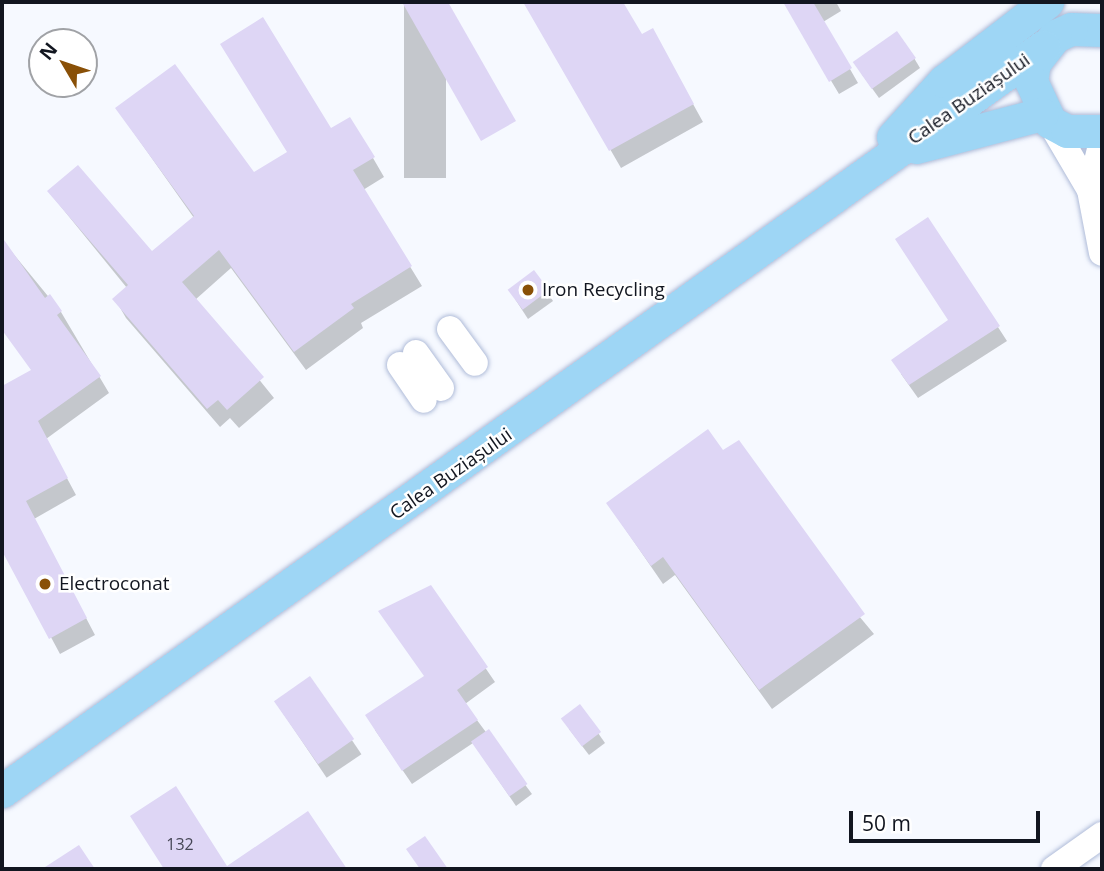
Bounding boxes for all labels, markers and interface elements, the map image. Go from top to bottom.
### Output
north arrow [28,28,98,98]
text: N [33,37,63,65]
street label: Calea Buziașului [904,48,1034,150]
place label: Iron Recycling [542,279,665,301]
marker: Iron Recycling [520,282,536,298]
street label: Calea Buziașului [386,423,516,525]
place label: Electroconat [59,573,170,595]
marker: Electroconat [37,576,53,592]
scale bar [852,798,1043,842]
text: 50 m [862,809,911,837]
house number: 132 [166,834,194,854]

